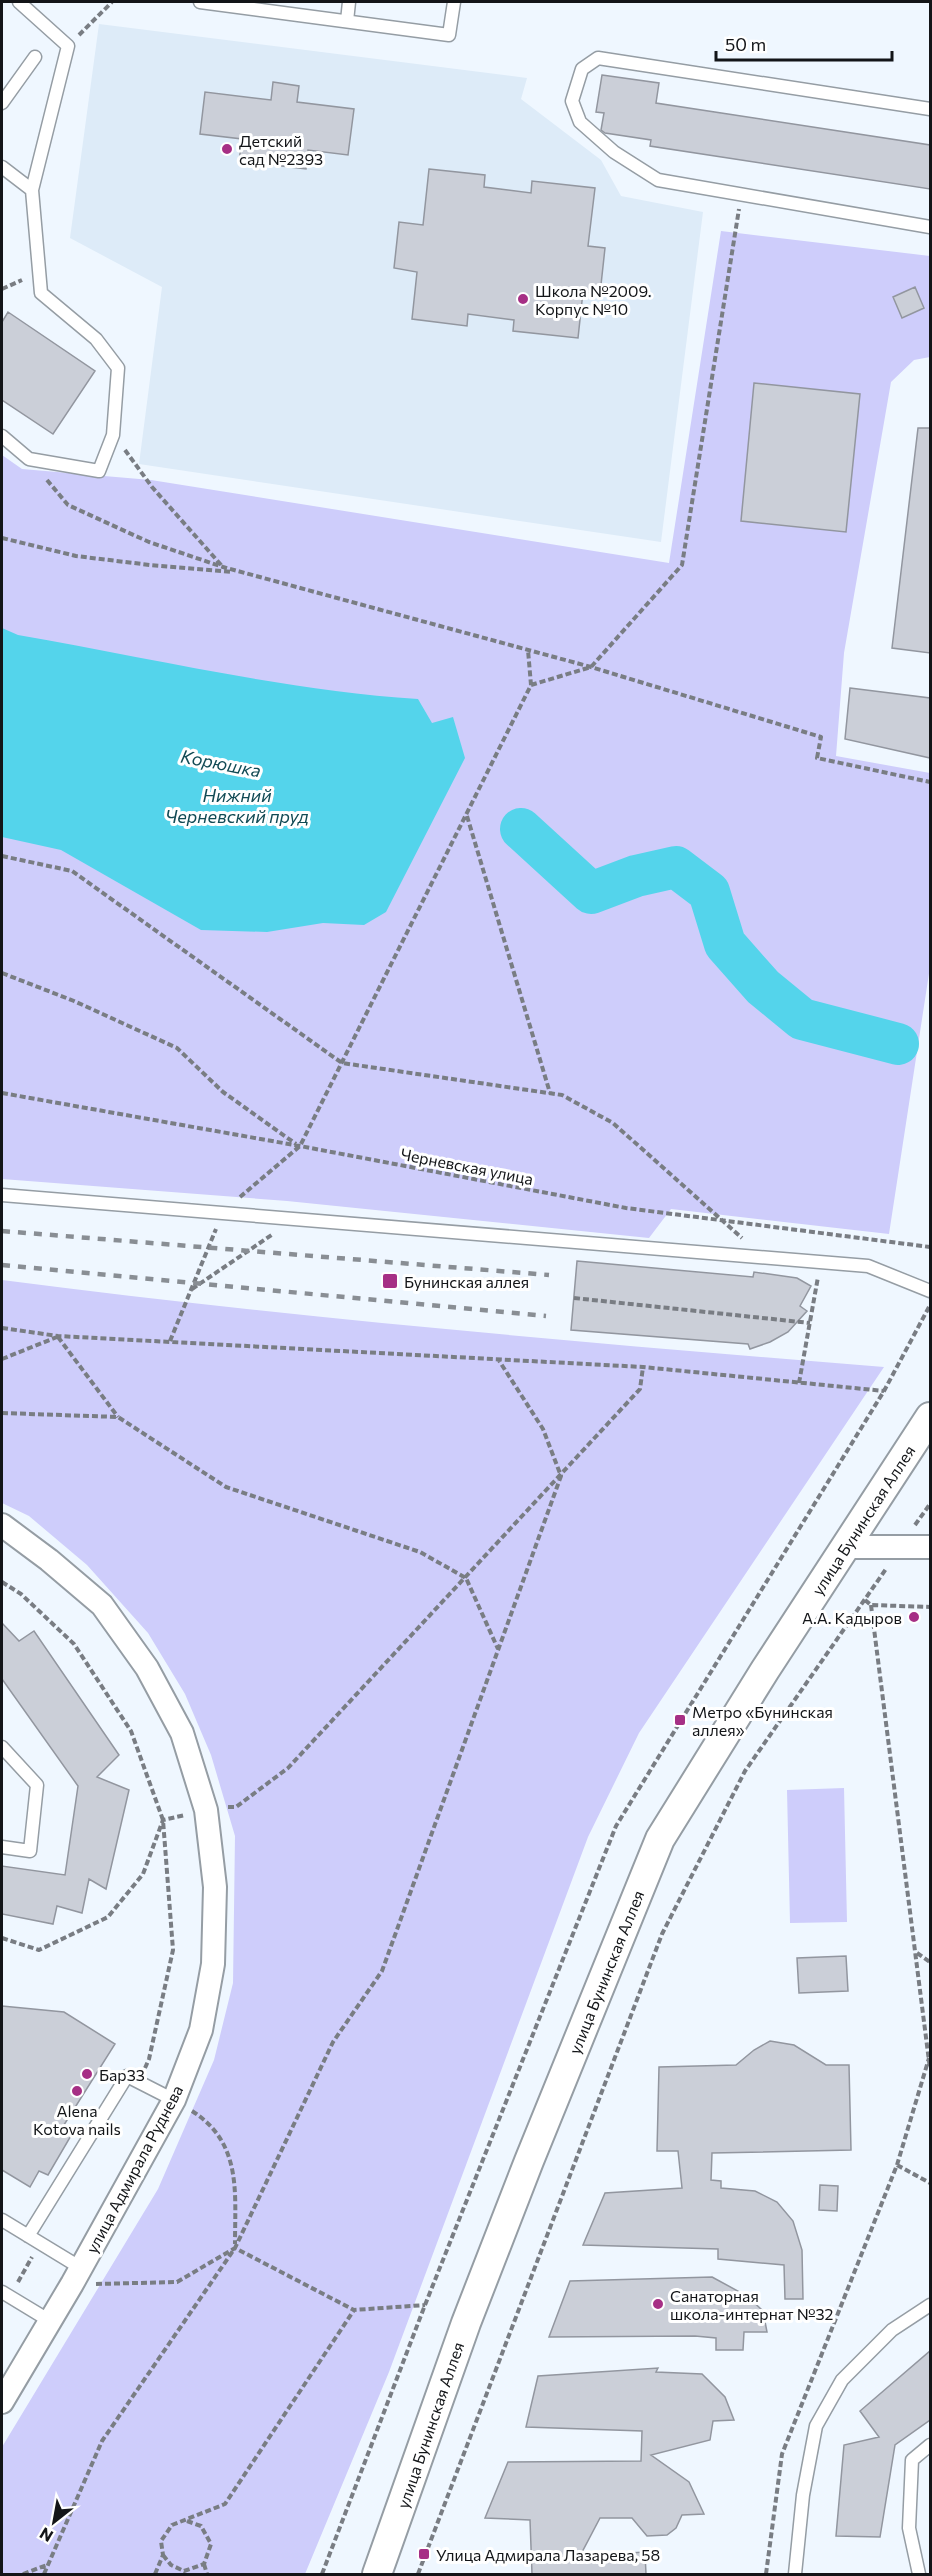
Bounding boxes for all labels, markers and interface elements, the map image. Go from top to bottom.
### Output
scale bar [716,24,892,62]
text: 50 m [725,33,766,55]
place label: Детский сад №2393 [239,131,323,168]
marker: Детский сад №2393 [220,142,234,156]
place label: Школа №2009. Корпус №10 [535,281,652,318]
marker: Школа №2009. Корпус №10 [516,292,530,306]
water label: Корюшка [179,744,263,782]
water label: Нижний Черневский пруд [165,784,309,827]
street label: Черневская улица [399,1144,535,1188]
marker: Бунинская аллея [381,1272,399,1290]
place label: Бунинская аллея [404,1272,529,1291]
street label: улица Бунинская Аллея [807,1442,919,1598]
place label: А.А. Кадыров [802,1608,902,1627]
marker: А.А. Кадыров [907,1610,921,1624]
place label: Метро «Бунинская аллея» [692,1702,833,1739]
marker: Метро «Бунинская аллея» [673,1713,687,1727]
street label: улица Бунинская Аллея [564,1887,648,2057]
place label: Бар33 [99,2065,145,2084]
marker: Бар33 [80,2067,94,2081]
street label: улица Адмирала Руднева [82,2082,186,2256]
marker: Alena Kotova nails [70,2084,84,2098]
place label: Alena Kotova nails [33,2101,121,2138]
place label: Санаторная школа-интернат №32 [670,2286,834,2323]
marker: Санаторная школа-интернат №32 [651,2297,665,2311]
street label: улица Бунинская Аллея [393,2339,467,2511]
north arrow [24,2492,84,2552]
text: N [36,2524,56,2547]
place label: Улица Адмирала Лазарева, 58 [436,2545,660,2564]
marker: Улица Адмирала Лазарева, 58 [417,2547,431,2561]

